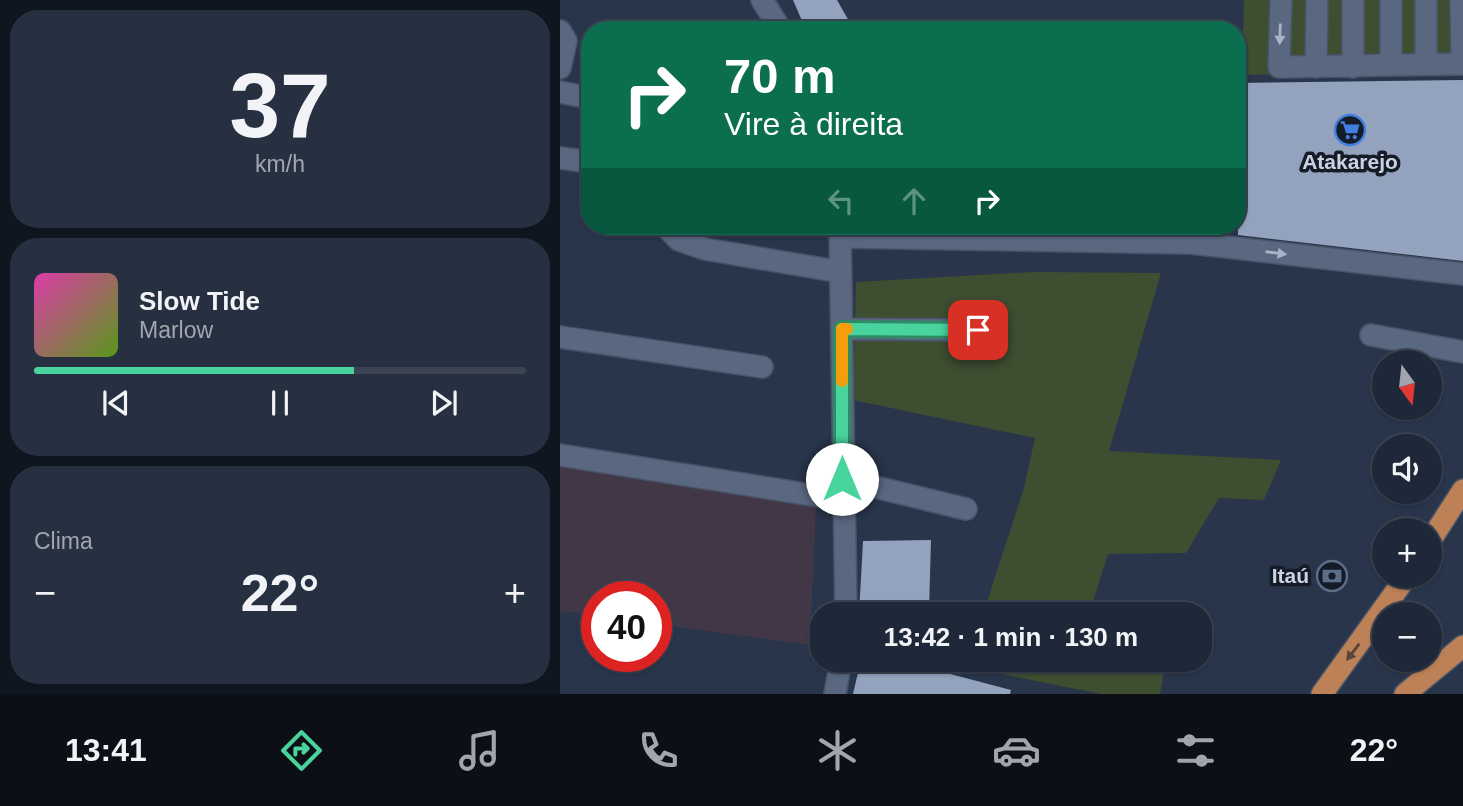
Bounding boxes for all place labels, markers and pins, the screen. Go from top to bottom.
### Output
supermarket icon: Atakarejo [1333,113,1367,147]
place label: Atakarejo [1302,150,1398,173]
pin [948,300,1008,360]
bank icon: Itaú [1315,559,1349,593]
place label: Itaú [1272,564,1309,587]

